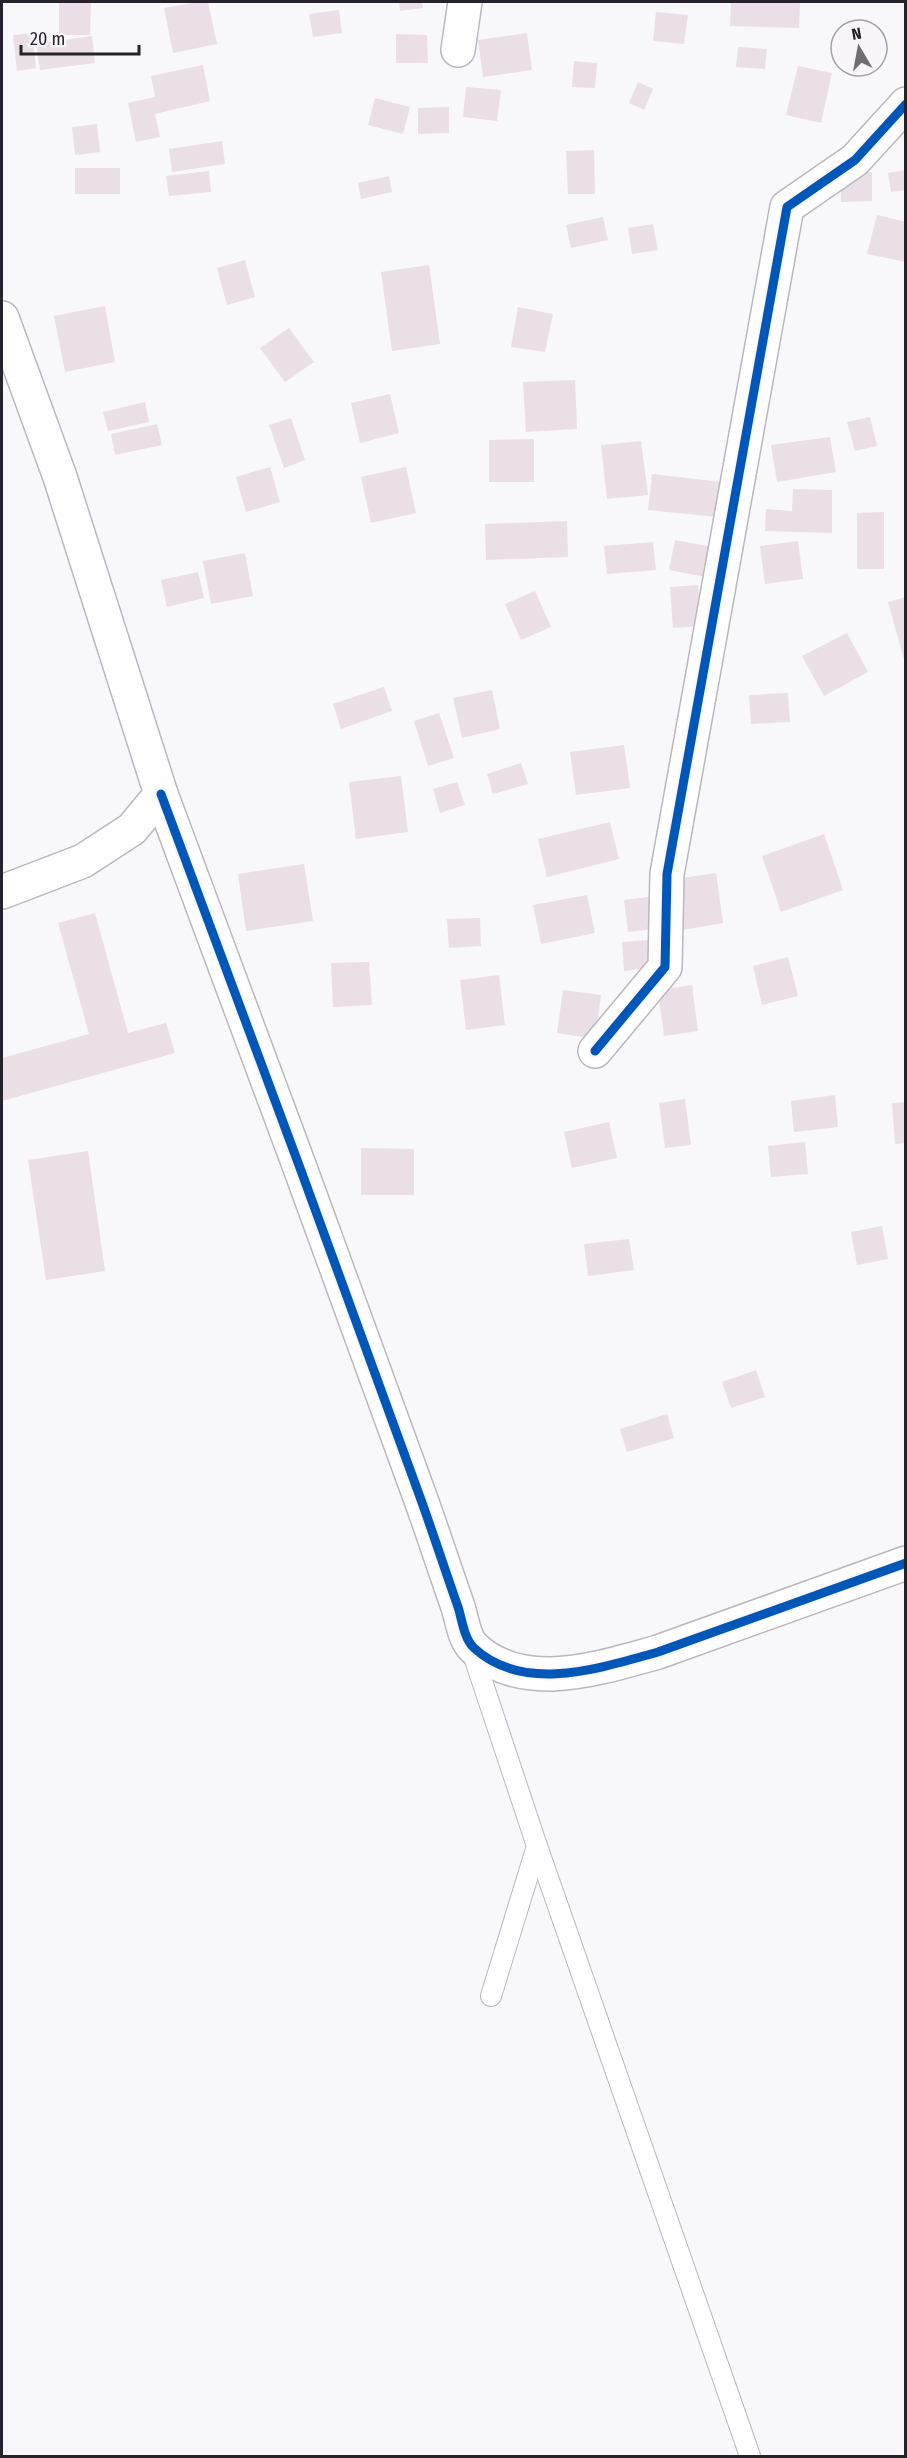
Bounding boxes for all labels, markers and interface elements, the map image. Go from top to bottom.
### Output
scale bar [21,18,140,56]
north arrow [829,18,889,78]
text: N [850,24,863,44]
text: 20 m [30,28,65,50]

